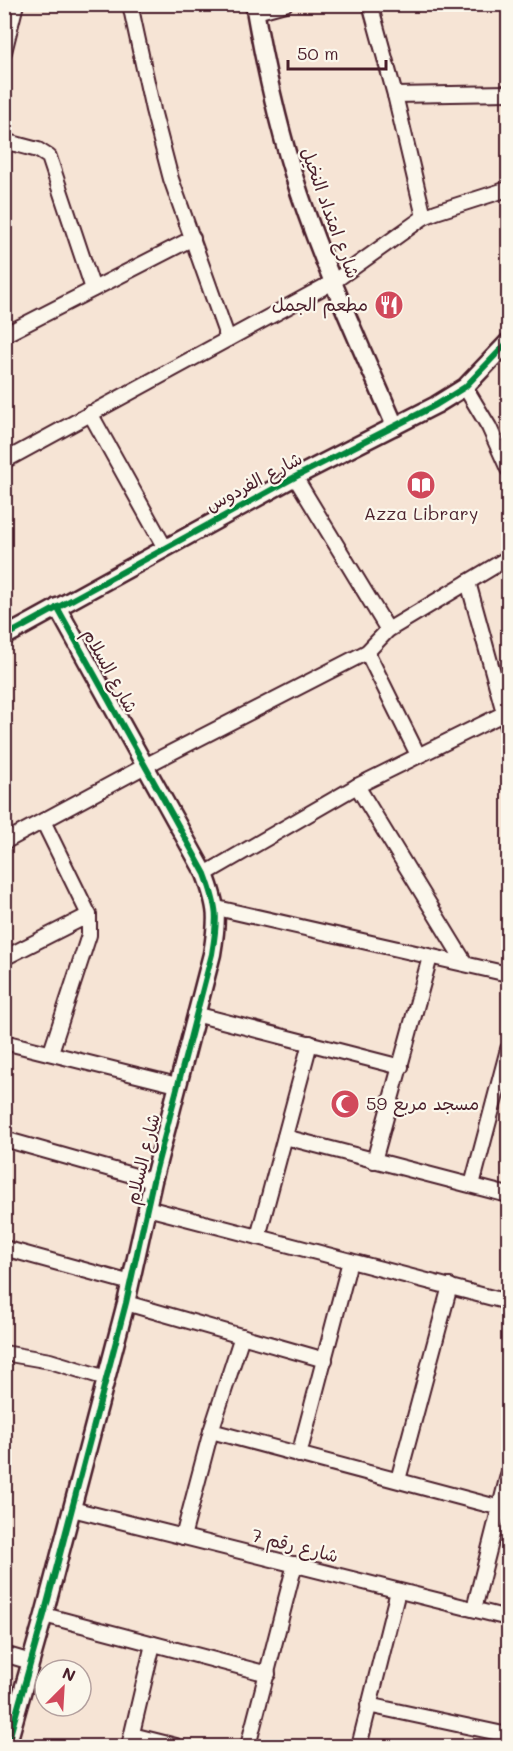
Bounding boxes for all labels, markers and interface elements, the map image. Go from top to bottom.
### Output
scale bar [288,33,386,71]
text: 50 m [297,41,339,65]
street label: شارع امتداد النخيل [295,144,366,282]
restaurant icon: مطعم الجمل [373,289,405,321]
place label: مطعم الجمل [272,292,368,319]
street label: شارع الفردوس [201,446,307,518]
library icon: Azza Library [405,469,437,501]
place label: Azza Library [364,501,478,525]
street label: شارع السلام [75,624,144,718]
mosque icon: مسجد مربع 59 [329,1088,361,1120]
place label: مسجد مربع 59 [366,1091,479,1117]
street label: شارع السلام [119,1111,168,1207]
street label: شارع رقم 7 [249,1523,341,1570]
north arrow [33,1658,93,1718]
text: N [59,1662,79,1686]

